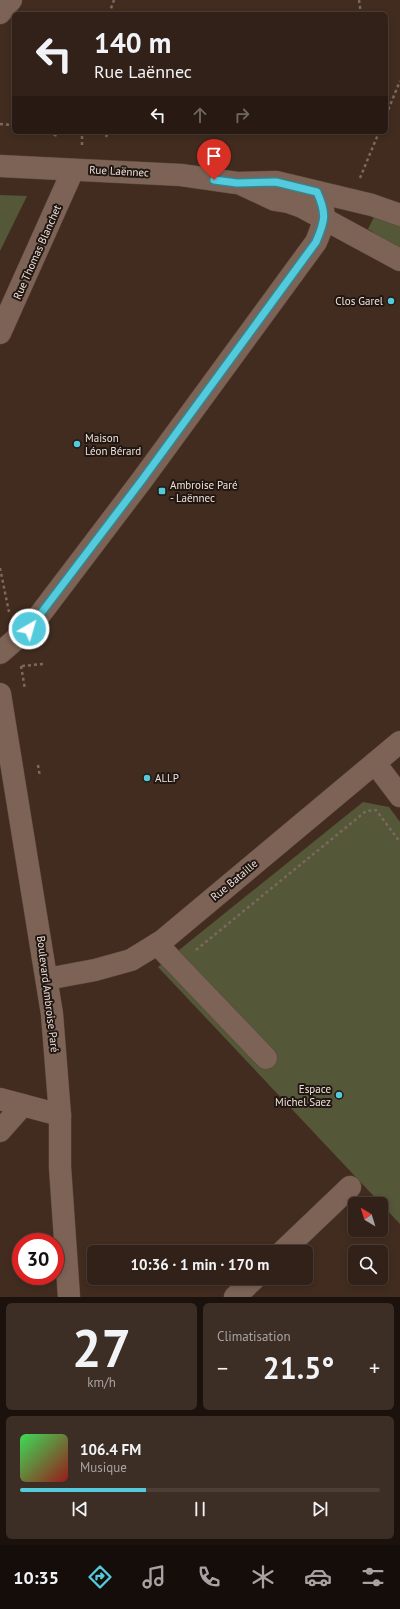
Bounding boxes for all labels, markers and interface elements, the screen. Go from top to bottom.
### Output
text: 140 m [94,24,171,61]
icon: left [28,28,80,80]
text: Rue Laënnec [94,60,192,83]
icon: left [147,104,169,126]
icon: ahead [189,104,211,126]
icon: right [231,104,253,126]
pin [197,139,231,180]
icon: arrive [203,145,225,167]
street label: Rue Laënnec [89,162,149,180]
street label: Rue Thomas Blanchet [10,202,64,301]
place label: Clos Garel [335,294,384,308]
marker: Clos Garel [386,296,396,306]
place label: Maison Léon Bérard [85,431,141,458]
marker: Maison Léon Bérard [72,439,82,449]
place label: Ambroise Paré - Laënnec [170,478,238,505]
marker: Ambroise Paré - Laënnec [157,486,167,496]
position arrow [8,608,50,650]
place label: ALLP [155,771,179,785]
marker: ALLP [142,773,152,783]
street label: Rue Bataille [208,856,261,904]
street label: Boulevard Ambroise Paré [34,935,62,1054]
place label: Espace Michel Saez [275,1082,331,1109]
marker: Espace Michel Saez [334,1090,344,1100]
north arrow [348,1197,388,1237]
map controls [348,1197,388,1285]
speed limit sign: 30 [12,1233,64,1285]
button: search [348,1245,388,1285]
text: 10:36 · 1 min · 170 m [131,1255,269,1274]
text: 27 [72,1314,131,1381]
text: Climatisation [217,1328,291,1345]
text: 21.5° [263,1348,334,1387]
text: − [217,1354,228,1382]
text: + [369,1354,380,1382]
text: km/h [87,1374,116,1391]
text: 106.4 FM [80,1440,141,1459]
text: Musique [80,1459,127,1476]
icon: previous [69,1498,91,1520]
icon: pause [189,1498,211,1520]
icon: next [309,1498,331,1520]
icon: directions [86,1563,114,1591]
icon: music [140,1563,168,1591]
icon: phone [195,1563,223,1591]
icon: climate [249,1563,277,1591]
icon: car [304,1563,332,1591]
icon: filters [359,1563,387,1591]
text: 10:35 [13,1566,59,1589]

